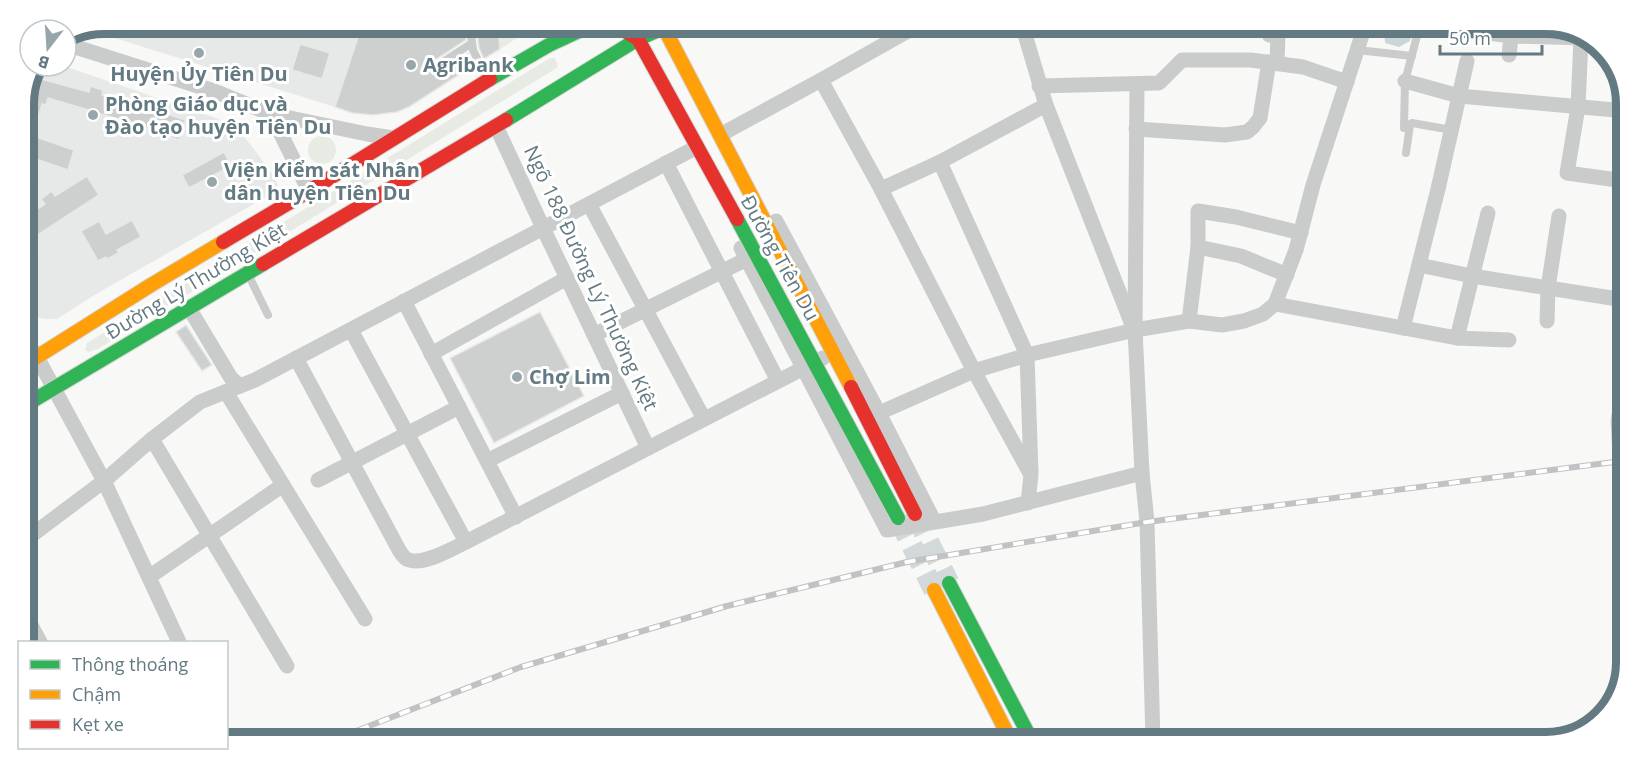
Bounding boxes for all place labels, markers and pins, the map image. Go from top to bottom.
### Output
marker: Huyện Ủy Tiên Du [192,46,206,60]
place label: Agribank [423,51,514,78]
marker: Agribank [404,58,418,72]
place label: Huyện Ủy Tiên Du [110,60,288,87]
place label: Phòng Giáo dục và Đào tạo huyện Tiên Du [105,90,331,140]
marker: Phòng Giáo dục và Đào tạo huyện Tiên Du [86,108,100,122]
place label: Viện Kiểm sát Nhân dân huyện Tiên Du [224,156,420,206]
marker: Viện Kiểm sát Nhân dân huyện Tiên Du [205,175,219,189]
place label: Chợ Lim [529,363,611,390]
marker: Chợ Lim [510,370,524,384]

